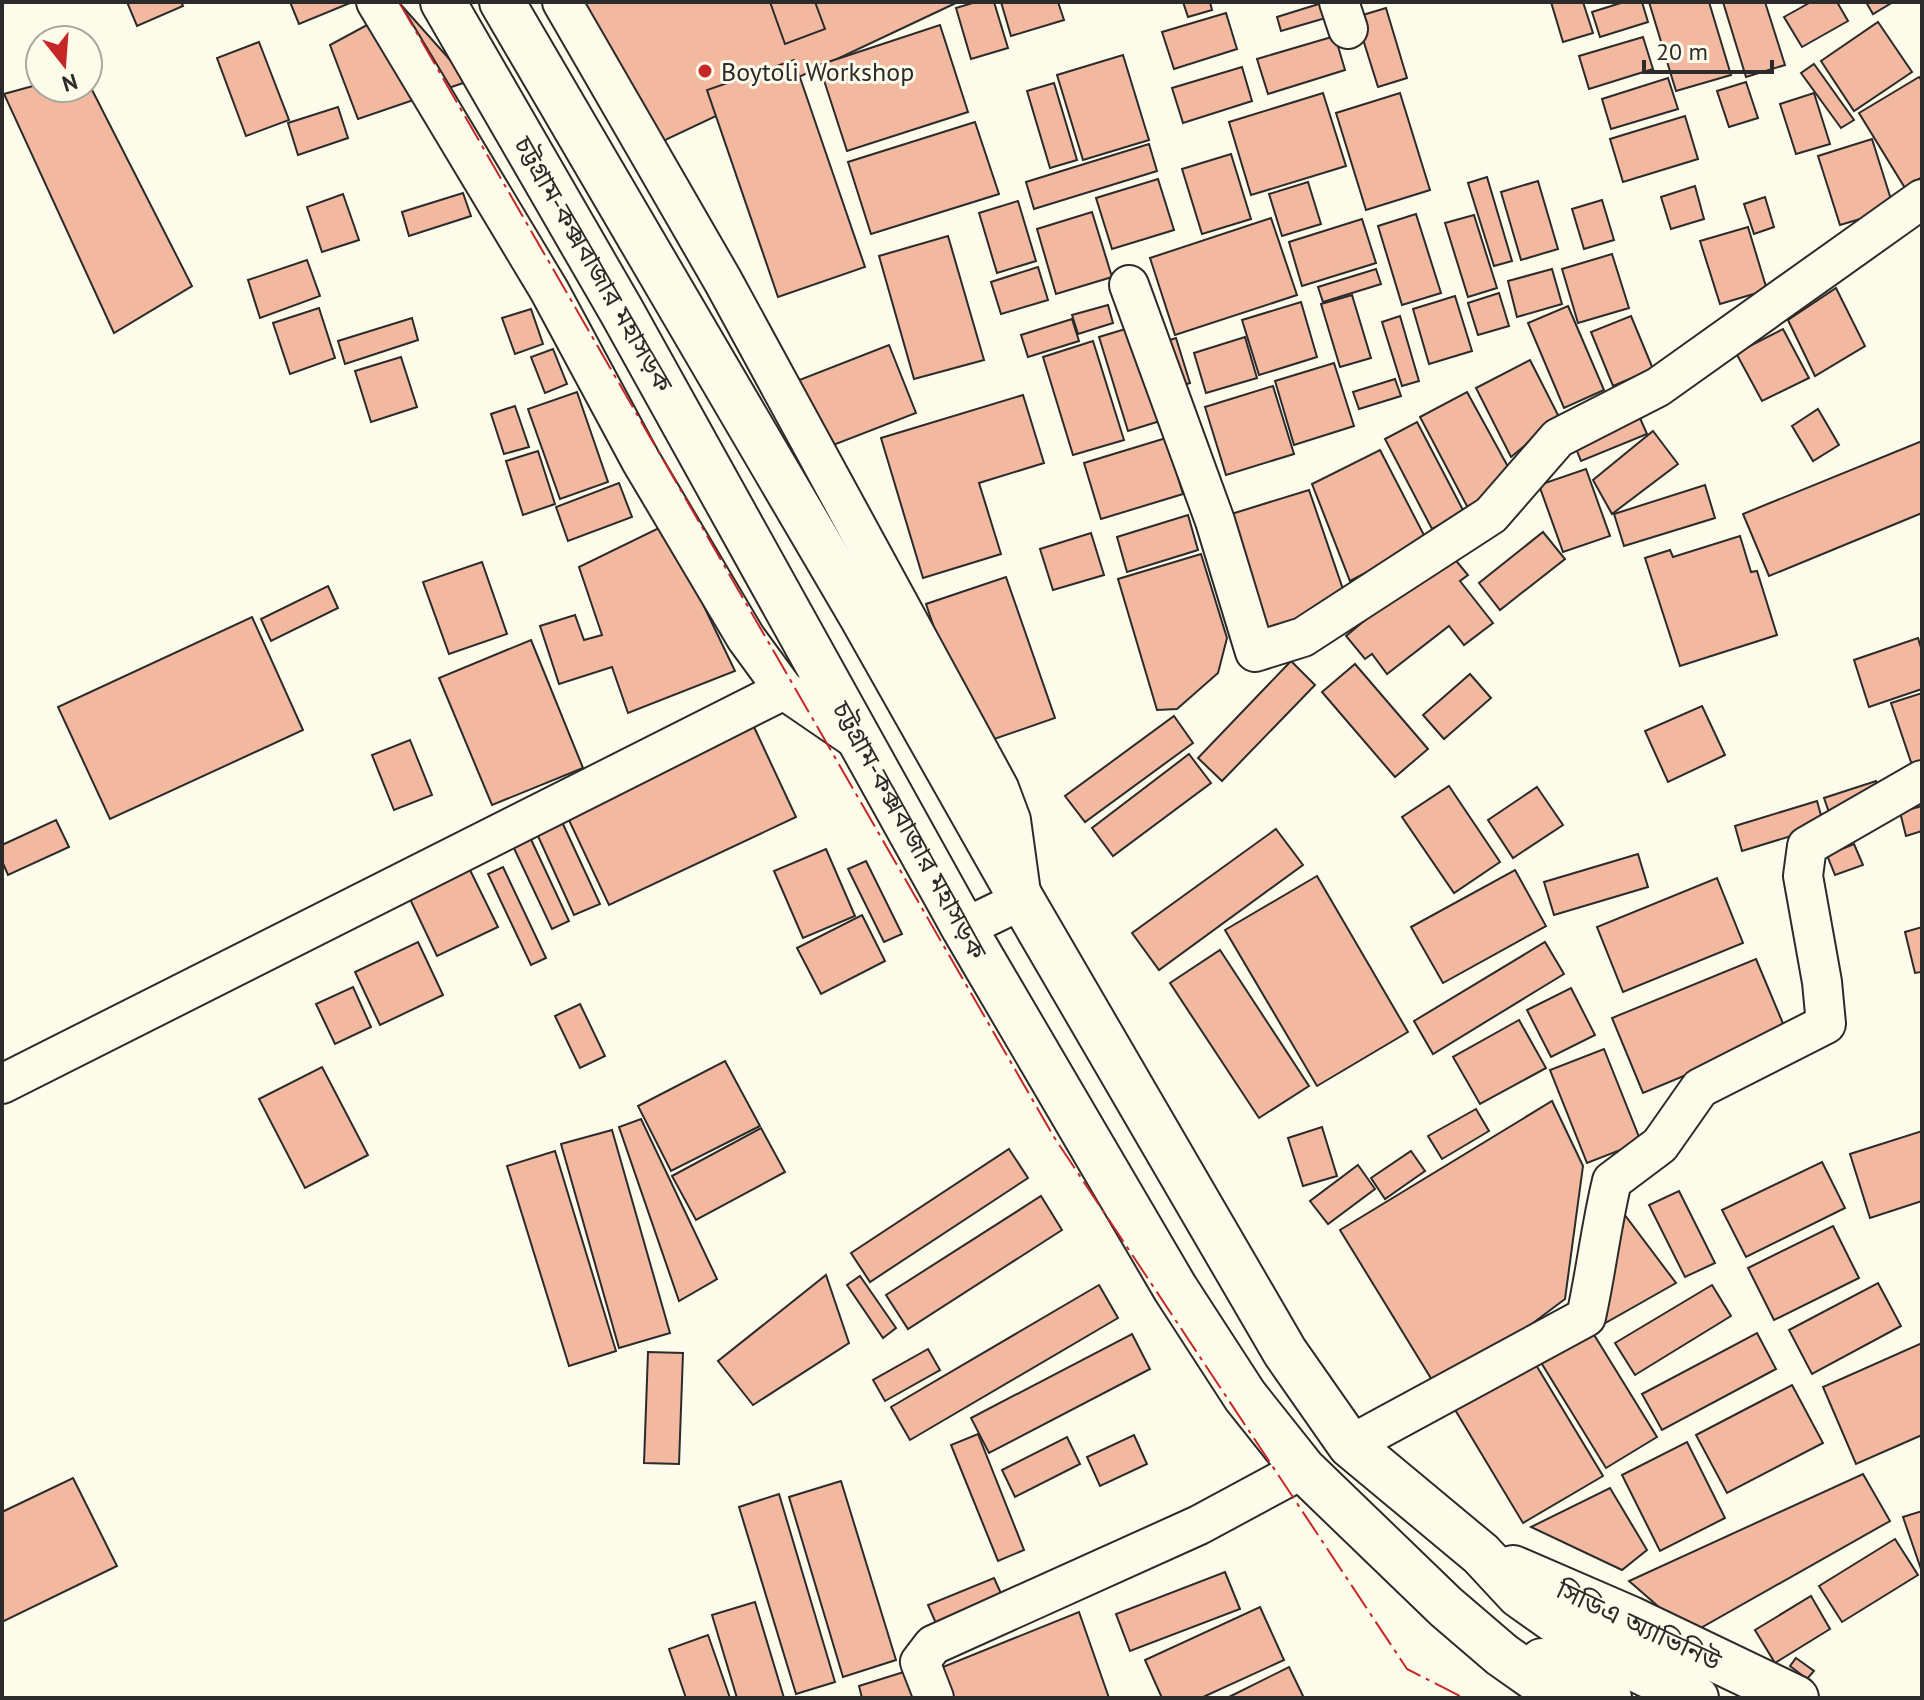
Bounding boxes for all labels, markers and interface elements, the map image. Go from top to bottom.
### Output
north arrow [24,24,104,104]
scale bar [1644,24,1772,74]
text: 20 m [1656,36,1708,67]
place label: Boytoli Workshop [721,55,914,88]
marker: Boytoli Workshop [696,62,714,80]
text: N [59,68,81,99]
street label: চট্টগ্রাম-কক্সবাজার মহাসড়ক [507,129,681,399]
street label: চট্টগ্রাম-কক্সবাজার মহাসড়ক [825,694,995,966]
street label: সিডিএ অ্যাভিনিউ [1551,1572,1727,1678]

